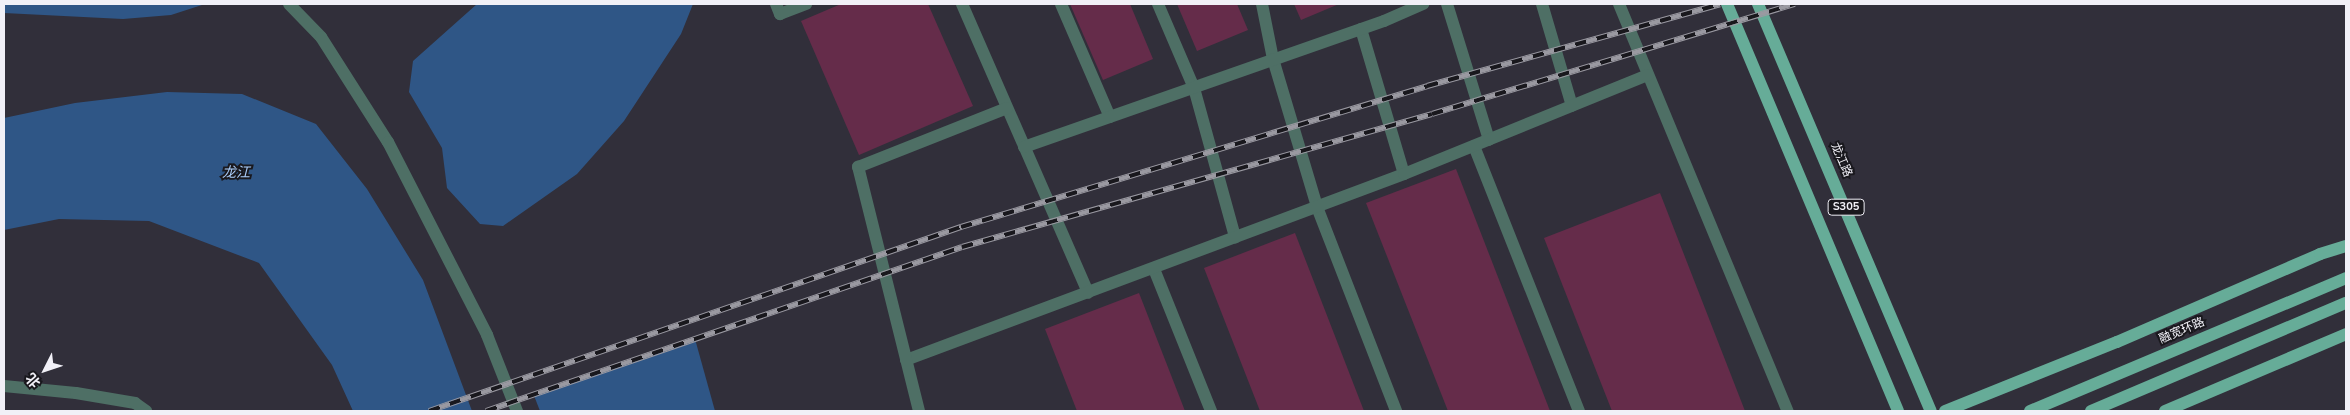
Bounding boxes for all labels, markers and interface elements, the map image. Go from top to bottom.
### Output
street label: 龙江路 [1827,141,1855,179]
water label: 龙江 [222,165,250,181]
road number: S305 [1827,198,1865,216]
street label: 融宽环路 [2157,315,2207,347]
north arrow [20,345,70,395]
text: 北 [22,369,45,392]

